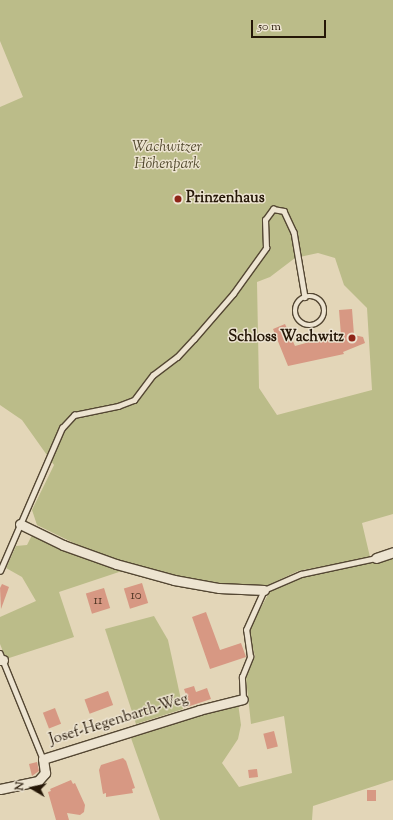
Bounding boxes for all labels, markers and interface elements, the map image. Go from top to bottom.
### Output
scale bar [253,12,328,38]
text: 50 m [258,18,281,36]
park label: Wachwitzer Höhenpark [132,138,202,173]
place label: Prinzenhaus [186,190,265,208]
marker: Prinzenhaus [173,194,183,204]
place label: Schloss Wachwitz [228,329,344,347]
marker: Schloss Wachwitz [347,333,357,343]
house number: 10 [130,588,142,604]
house number: 11 [94,593,102,609]
street label: Josef-Hegenbarth-Weg [47,690,191,750]
north arrow [12,768,52,808]
text: N [12,781,29,792]

